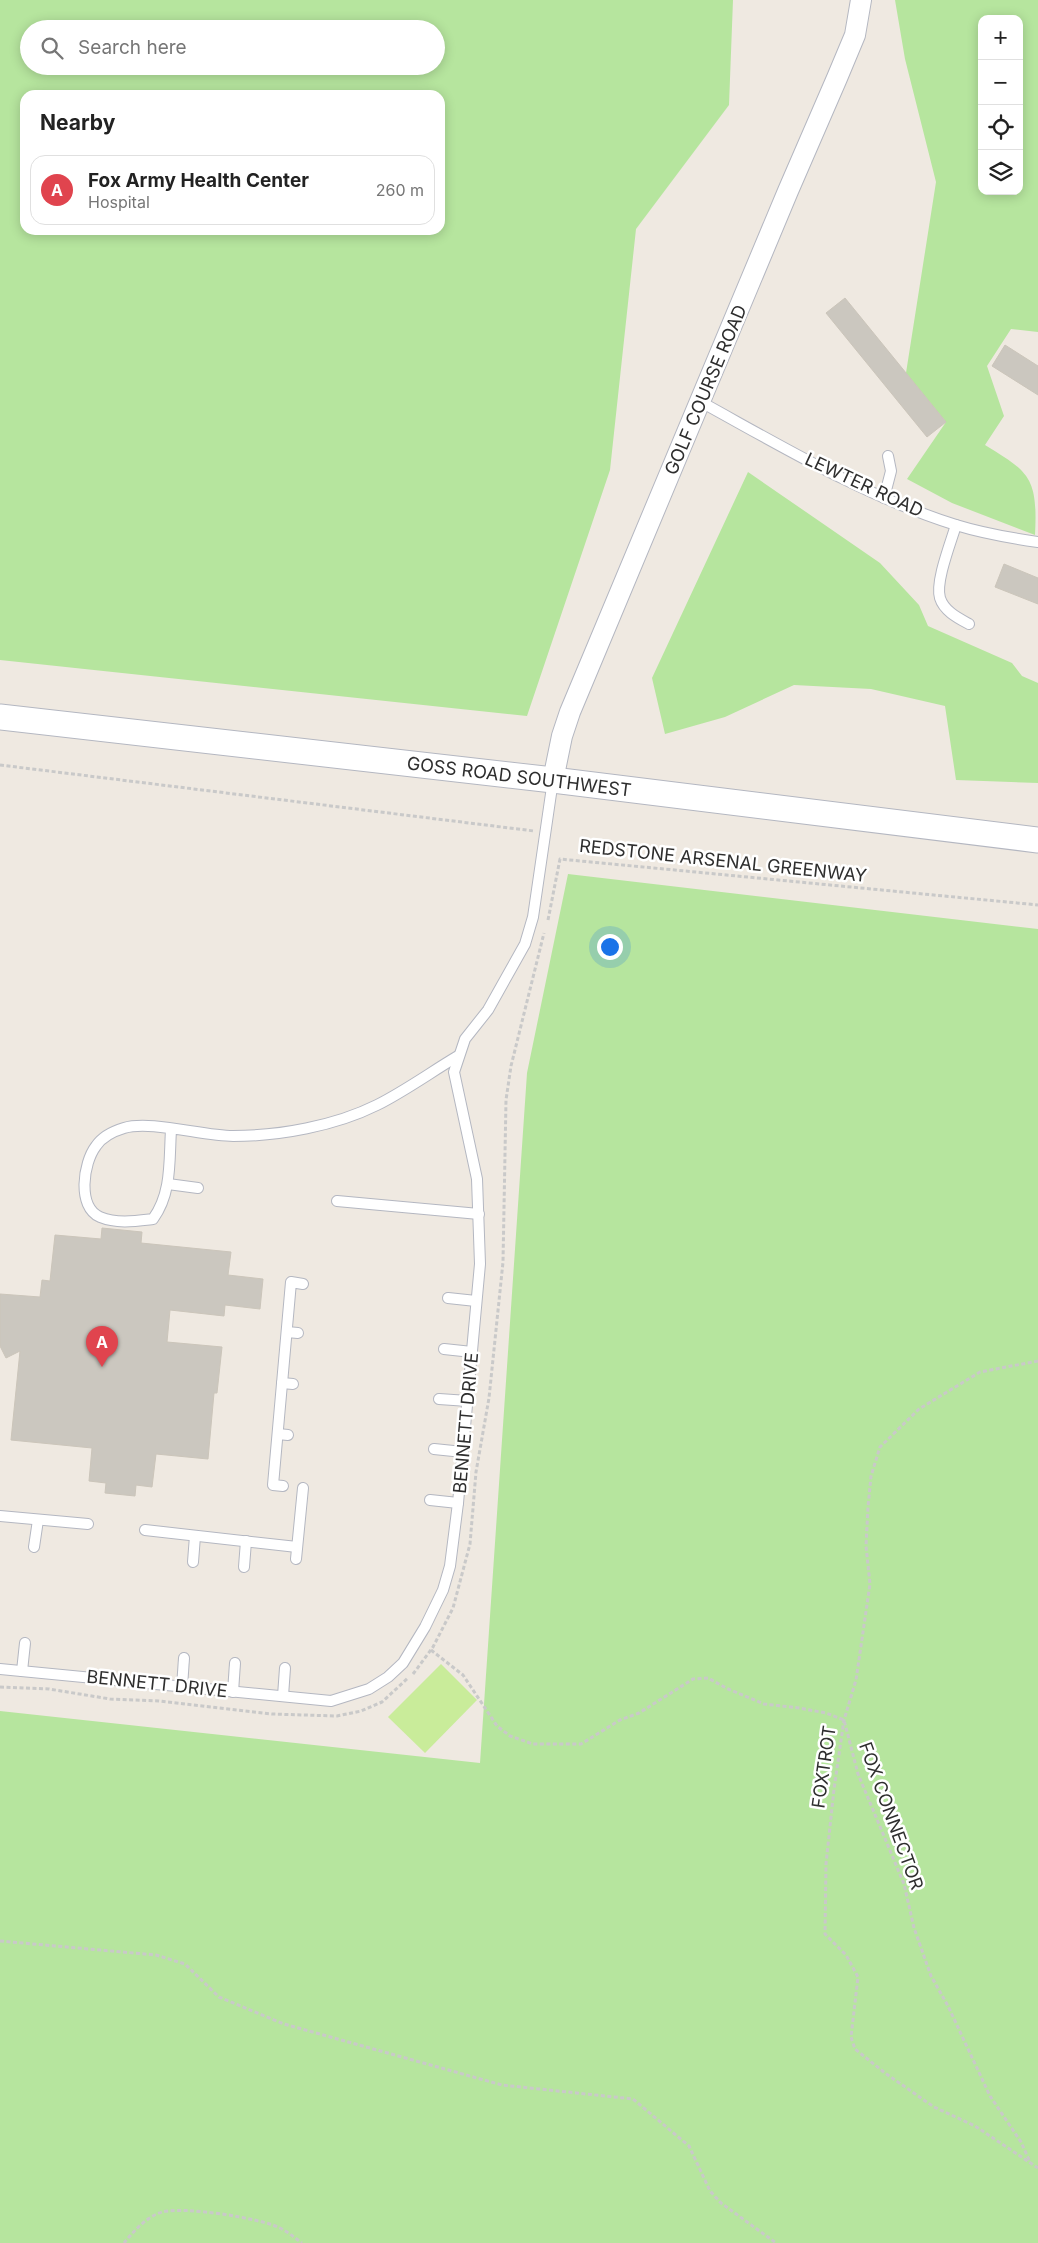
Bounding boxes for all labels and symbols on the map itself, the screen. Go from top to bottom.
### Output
street label: GOLF COURSE ROAD [660,302,751,478]
street label: LEWTER ROAD [802,448,927,521]
street label: GOSS ROAD SOUTHWEST [406,752,632,801]
street label: REDSTONE ARSENAL GREENWAY [578,835,868,886]
your location [597,934,623,960]
pin: A [86,1326,118,1367]
street label: BENNETT DRIVE [449,1352,482,1494]
street label: BENNETT DRIVE [86,1666,229,1701]
street label: FOXTROT [807,1724,840,1810]
street label: FOX CONNECTOR [855,1739,928,1893]

